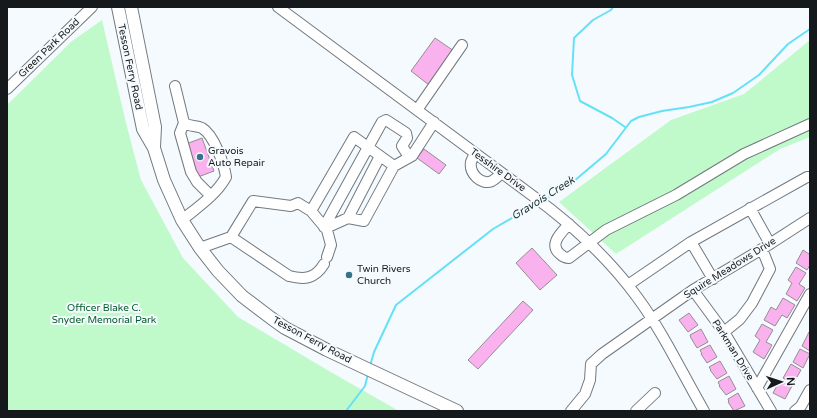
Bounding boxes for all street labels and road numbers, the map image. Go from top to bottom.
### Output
street label: Green Park Road [16,16,82,80]
street label: Tesson Ferry Road [115,23,145,111]
street label: Tesshire Drive [468,146,528,194]
street label: Squire Meadows Drive [682,235,778,301]
street label: Tesson Ferry Road [271,314,353,366]
street label: Parkman Drive [710,317,757,383]

